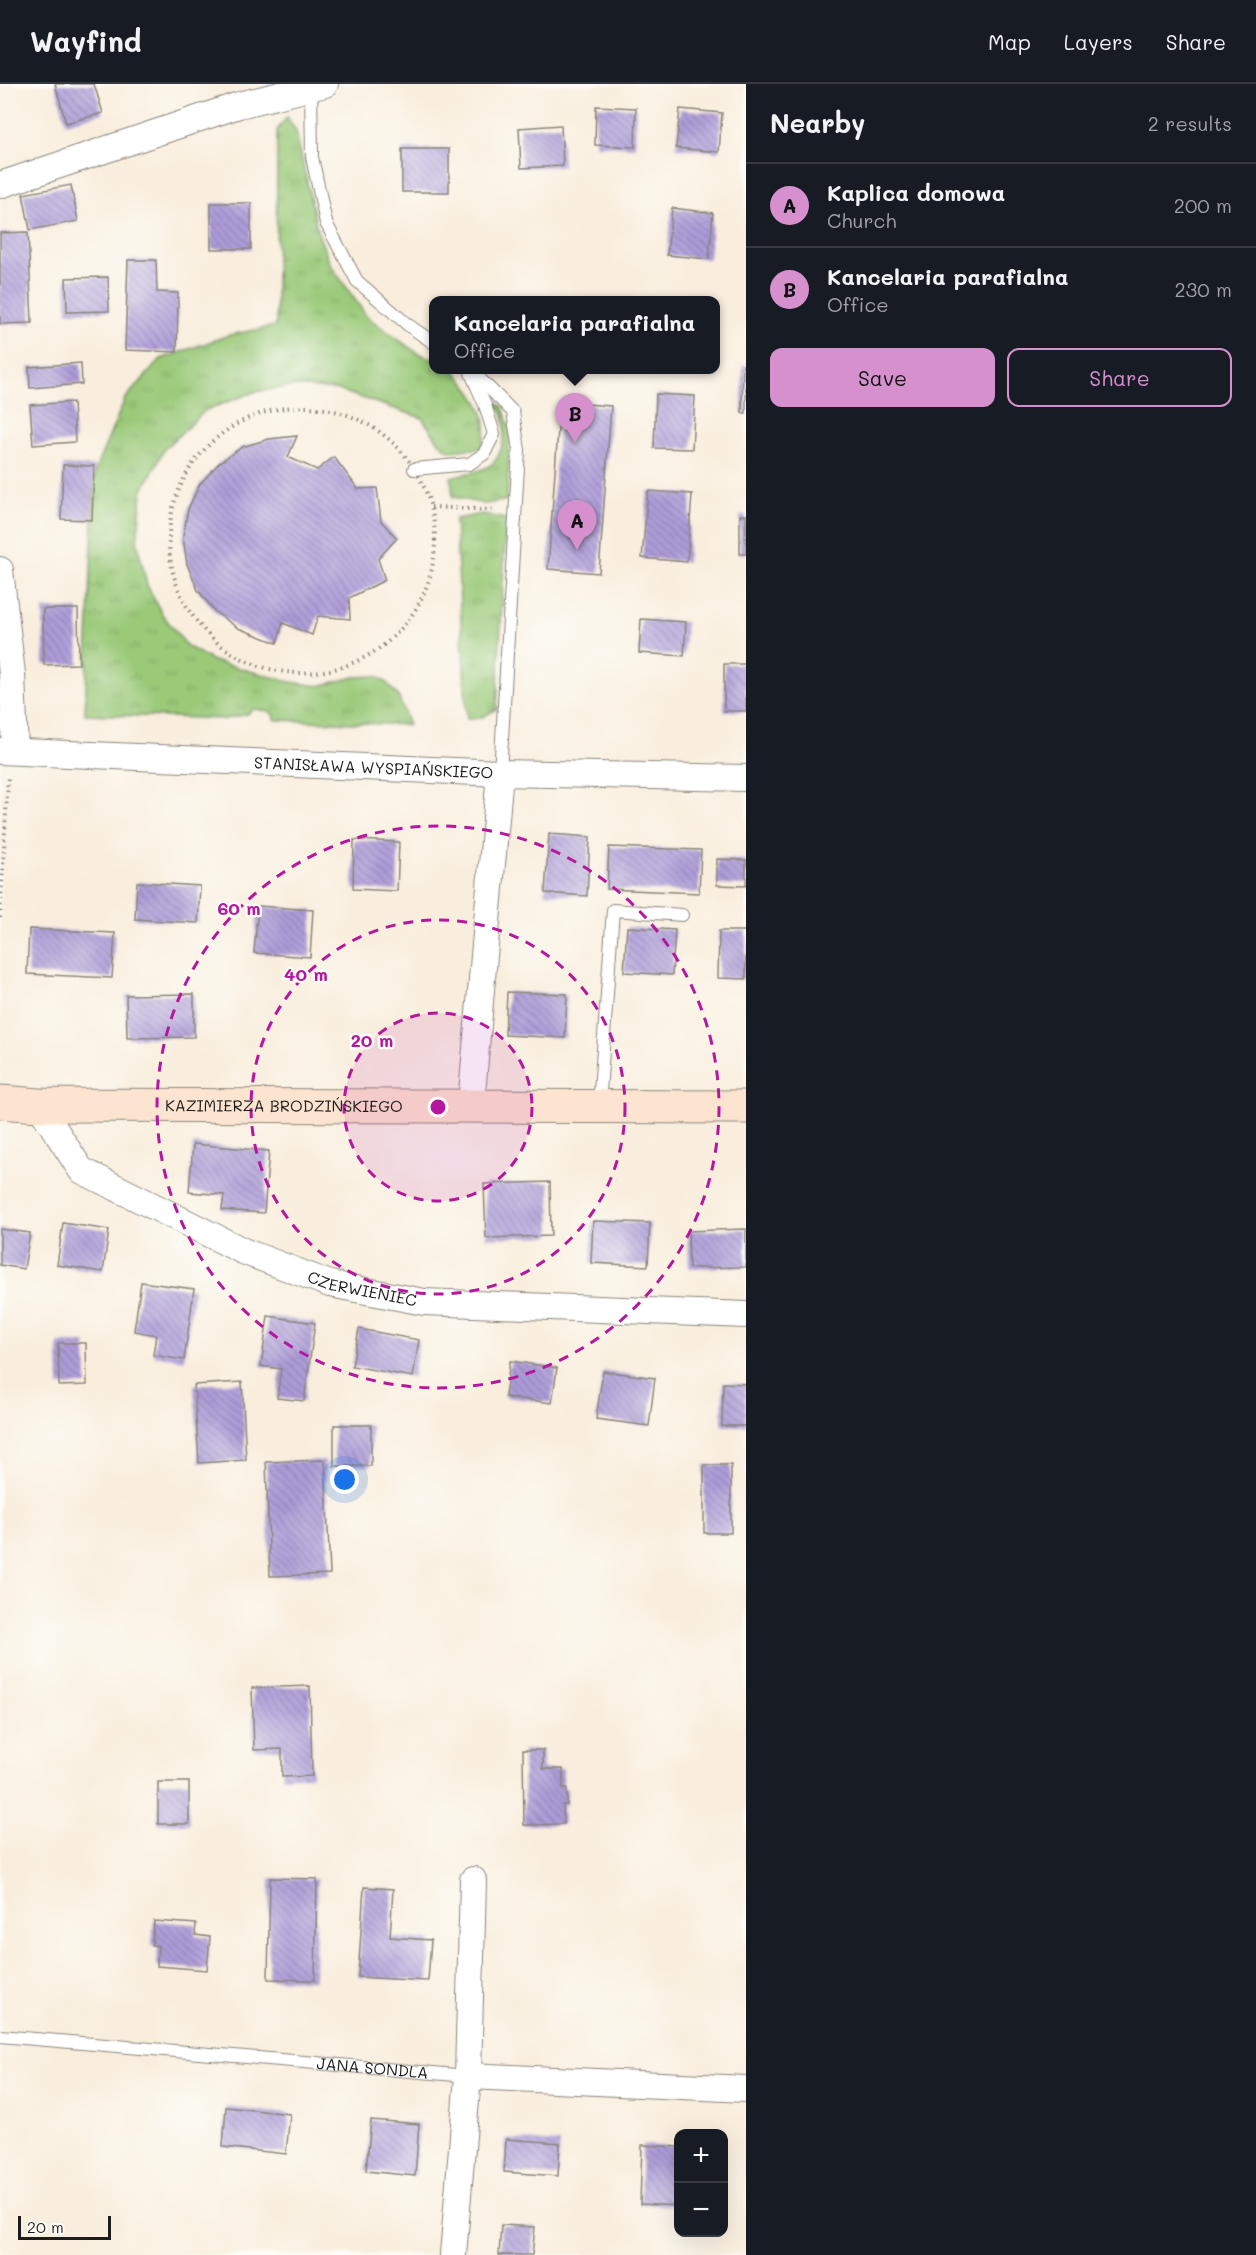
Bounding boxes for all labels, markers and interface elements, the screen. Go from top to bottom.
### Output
text: Wayfind [30,23,141,59]
text: Map [988,28,1031,55]
text: Layers [1064,28,1133,55]
text: Share [1166,28,1226,55]
text: Nearby [770,106,865,140]
text: 2 results [1148,110,1232,136]
text: Kaplica domowa [827,178,1005,207]
text: A [783,192,796,218]
text: 200 m [1174,192,1232,218]
text: Church [827,207,897,233]
text: Kancelaria parafialna [827,262,1068,291]
text: B [783,276,796,302]
text: 230 m [1174,276,1232,302]
text: Office [827,291,889,317]
popup [429,296,720,374]
text: Kancelaria parafialna [454,308,695,337]
text: Office [454,337,515,363]
button: Save [770,348,995,407]
button: Share [1007,348,1232,407]
pin: B [556,394,594,443]
pin: A [558,500,596,550]
street label: STANISŁAWA WYSPIAŃSKIEGO [254,751,494,783]
text: 60 m [217,896,261,920]
text: 40 m [284,962,328,986]
text: 20 m [351,1028,393,1052]
street label: KAZIMIERZA BRODZIŃSKIEGO [165,1094,403,1116]
centre of rings [428,1097,448,1117]
street label: CZERWIENIEC [305,1265,419,1310]
your location [330,1465,359,1494]
street label: JANA SONDLA [316,2052,429,2083]
map controls [674,2129,728,2237]
button: + [674,2129,728,2183]
button: − [674,2183,728,2237]
scale bar [18,2213,111,2240]
text: 20 m [27,2216,64,2237]

